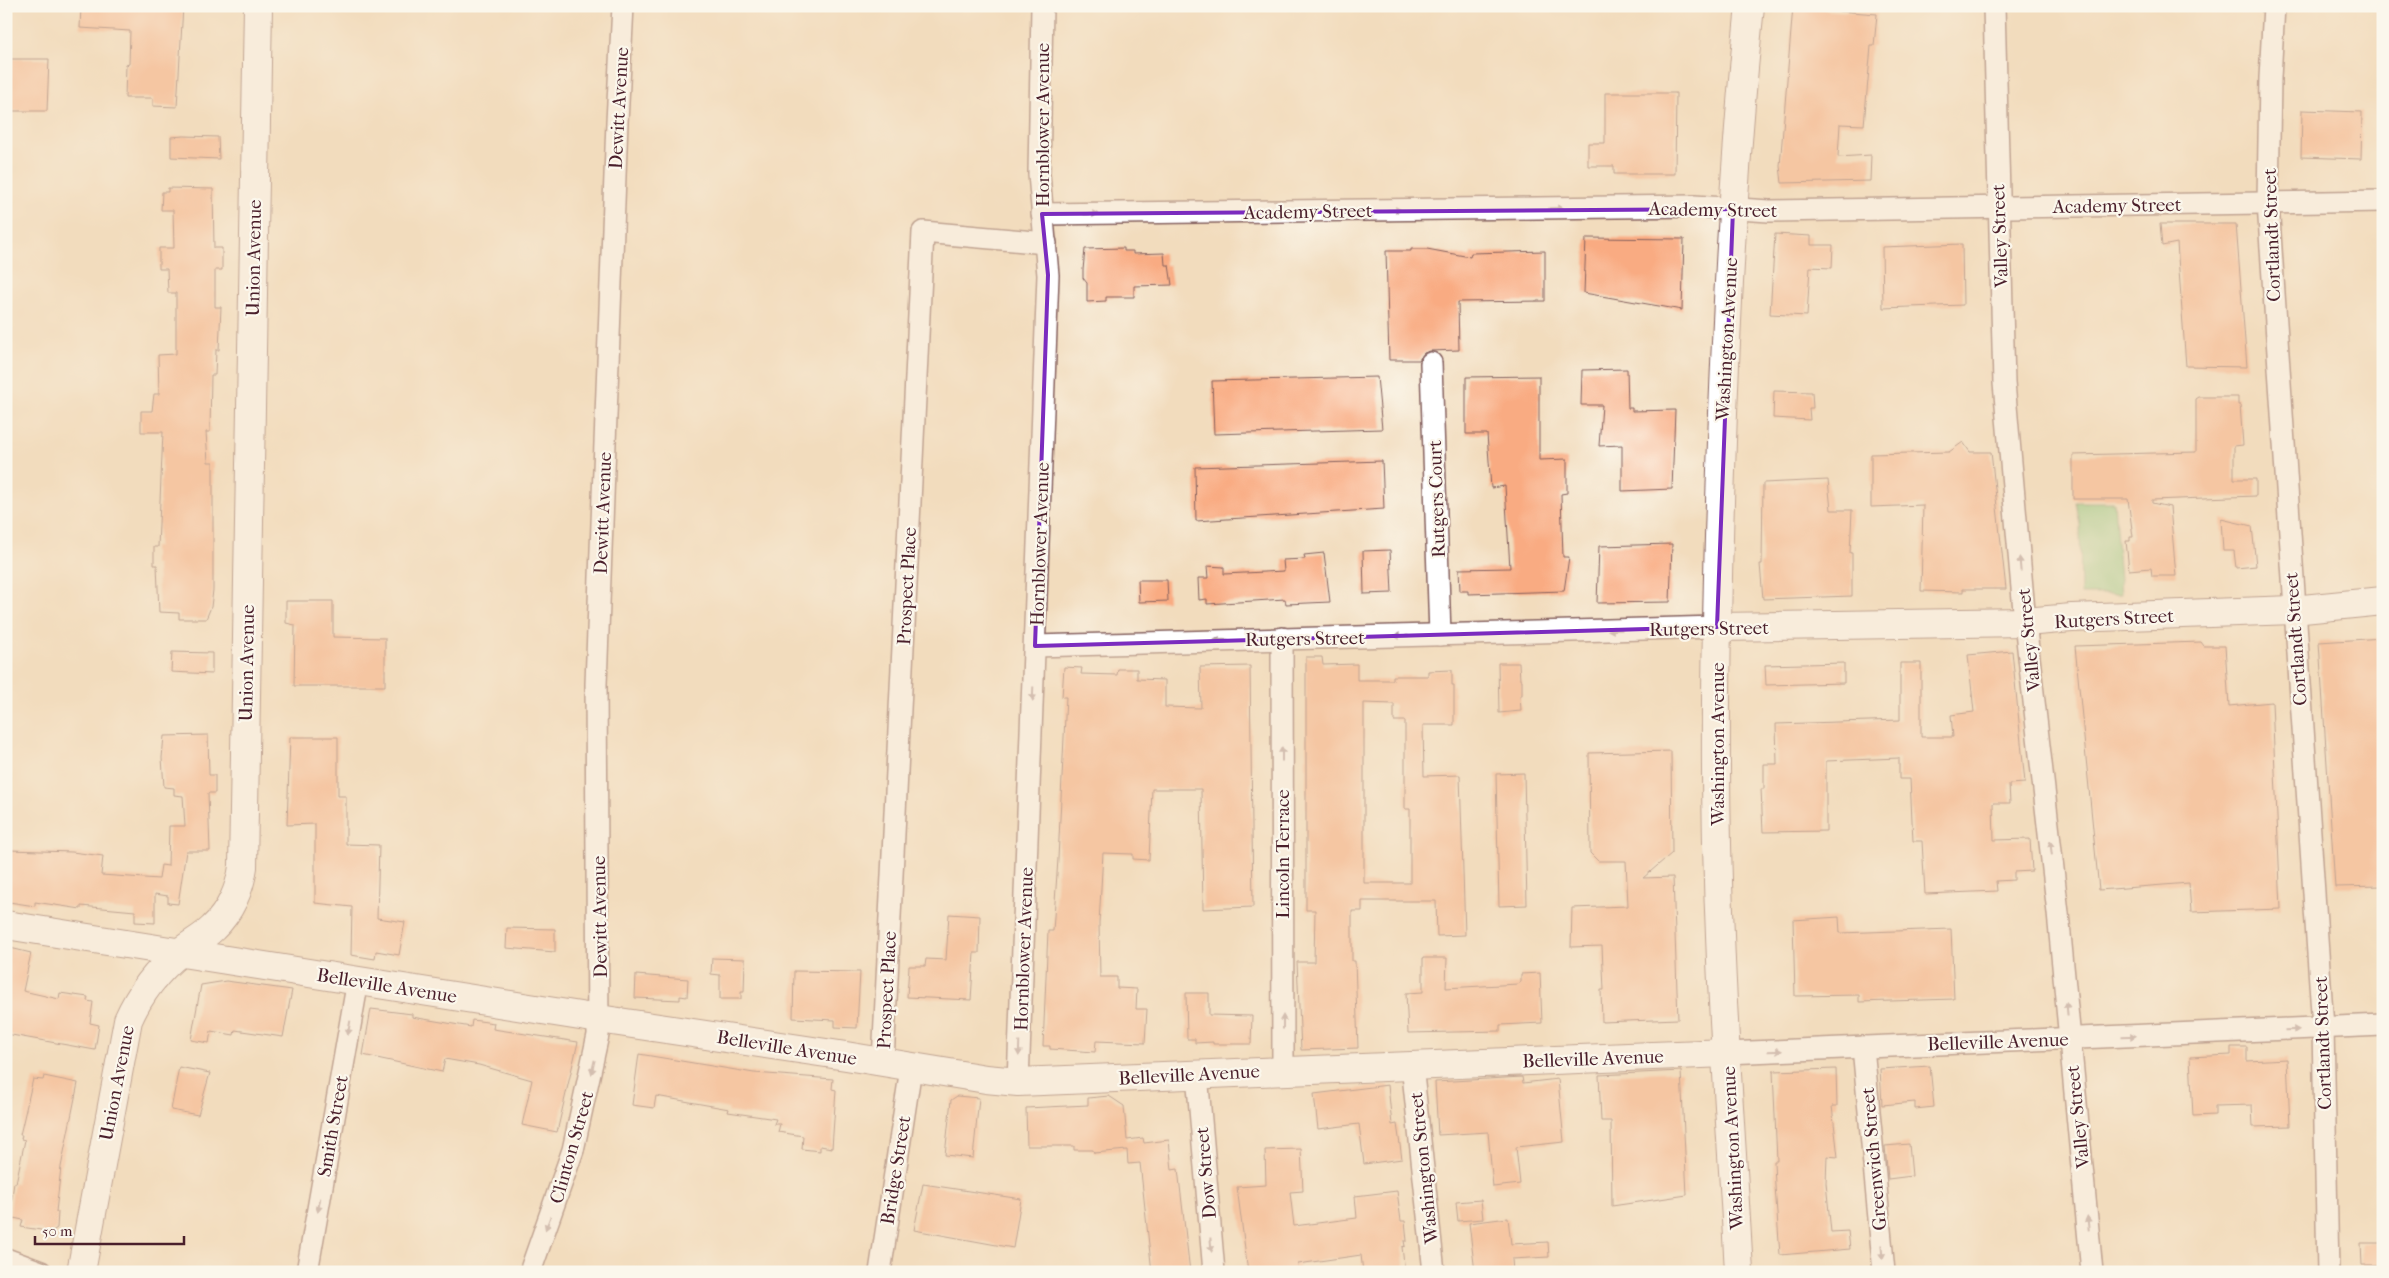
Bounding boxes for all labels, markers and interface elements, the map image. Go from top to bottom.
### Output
street label: Hornblower Avenue [1032,43,1054,207]
street label: Dewitt Avenue [605,46,633,170]
street label: Cortlandt Street [2259,168,2285,302]
street label: Valley Street [1987,184,2013,289]
street label: Academy Street [2051,194,2182,218]
street label: Academy Street [1647,198,1778,222]
street label: Union Avenue [242,199,266,317]
street label: Academy Street [1242,200,1373,224]
one-way arrow [1548,204,1564,212]
one-way arrow [1386,206,1402,214]
one-way arrow [1083,210,1099,218]
street label: Washington Avenue [1712,257,1742,422]
street label: Rutgers Court [1424,440,1450,558]
street label: Dewitt Avenue [590,452,616,575]
street label: Hornblower Avenue [1026,462,1054,626]
street label: Prospect Place [893,526,921,646]
one-way arrow [2016,556,2024,572]
street label: Cortlandt Street [2280,571,2312,706]
street label: Valley Street [2013,587,2045,694]
street label: Union Avenue [235,604,259,722]
street label: Rutgers Street [2054,605,2175,633]
street label: Rutgers Street [1649,617,1769,641]
street label: Rutgers Street [1245,627,1365,651]
one-way arrow [1607,627,1623,635]
one-way arrow [1392,632,1408,640]
one-way arrow [1212,636,1228,644]
street label: Washington Avenue [1707,662,1729,827]
one-way arrow [1029,687,1037,703]
one-way arrow [1278,746,1286,762]
street label: Lincoln Terrace [1272,789,1294,919]
one-way arrow [2047,839,2055,855]
street label: Dewitt Avenue [588,856,612,978]
street label: Hornblower Avenue [1010,867,1038,1031]
street label: Prospect Place [873,930,901,1050]
street label: Belleville Avenue [315,964,458,1008]
street label: Cortlandt Street [2310,976,2336,1110]
one-way arrow [2062,1001,2070,1017]
one-way arrow [1279,1013,1287,1029]
one-way arrow [345,1020,353,1036]
street label: Union Avenue [95,1024,139,1143]
one-way arrow [2284,1025,2300,1033]
street label: Belleville Avenue [715,1026,858,1070]
street label: Belleville Avenue [1927,1029,2069,1055]
one-way arrow [2121,1032,2137,1040]
one-way arrow [1015,1041,1023,1057]
street label: Belleville Avenue [1522,1046,1664,1072]
one-way arrow [1767,1046,1783,1054]
one-way arrow [589,1060,597,1075]
street label: Belleville Avenue [1118,1060,1260,1090]
street label: Valley Street [2062,1064,2094,1171]
street label: Washington Avenue [1718,1066,1748,1231]
street label: Smith Street [313,1073,353,1179]
street label: Greenwich Street [1857,1086,1891,1231]
street label: Clinton Street [545,1088,599,1206]
street label: Washington Street [1405,1091,1443,1246]
street label: Bridge Street [877,1114,915,1226]
street label: Dow Street [1191,1126,1221,1220]
one-way arrow [314,1197,322,1213]
scale bar [35,1213,184,1245]
one-way arrow [2083,1215,2091,1231]
one-way arrow [544,1216,551,1231]
text: 50 m [42,1222,73,1240]
one-way arrow [1208,1237,1216,1253]
one-way arrow [1878,1244,1886,1260]

